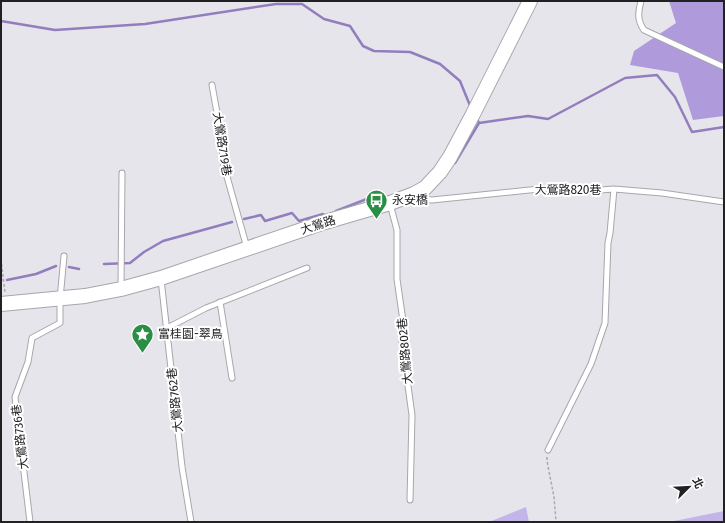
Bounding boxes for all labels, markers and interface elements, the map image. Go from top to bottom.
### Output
street label: 大鶯路719巷 [210,111,234,177]
street label: 大鶯路820巷 [534,183,602,197]
bus stop icon: 永安橋 [363,187,389,220]
place label: 永安橋 [392,193,428,207]
street label: 大鶯路 [299,213,337,237]
street label: 大鶯路802巷 [395,317,415,385]
place icon: 富桂園-翠鳥 [130,321,156,354]
place label: 富桂園-翠鳥 [158,327,223,341]
street label: 大鶯路762巷 [165,367,185,433]
street label: 大鶯路736巷 [9,404,31,470]
north arrow [669,467,709,507]
text: 北 [690,475,706,491]

